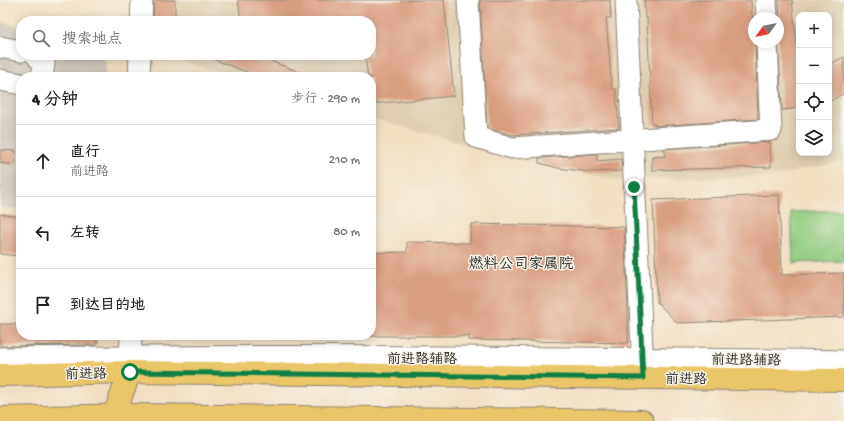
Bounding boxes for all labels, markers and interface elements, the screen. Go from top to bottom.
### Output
north arrow [748,12,784,48]
map controls [796,12,832,156]
button: + [796,12,832,48]
search box [16,16,376,60]
icon: search [30,27,52,49]
text: 搜索地点 [62,31,122,49]
button: − [796,48,832,84]
button: locate [796,84,832,120]
text: 4 分钟 [32,91,78,111]
text: 步行 · 290 m [291,92,360,107]
button: layers [796,120,832,156]
text: 直行 [70,144,100,162]
icon: ahead [32,150,54,172]
text: 210 m [329,153,360,168]
text: 前进路 [70,165,109,180]
route end [625,178,643,196]
icon: left [32,222,54,244]
text: 左转 [70,225,100,243]
text: 80 m [333,225,360,240]
district label: 燃料公司家属院 [468,255,574,274]
icon: arrive [32,294,54,316]
text: 到达目的地 [70,297,145,315]
street label: 前进路辅路 [387,351,457,369]
street label: 前进路辅路 [711,351,781,371]
route start [121,363,139,381]
street label: 前进路 [65,366,107,384]
street label: 前进路 [665,371,707,389]

